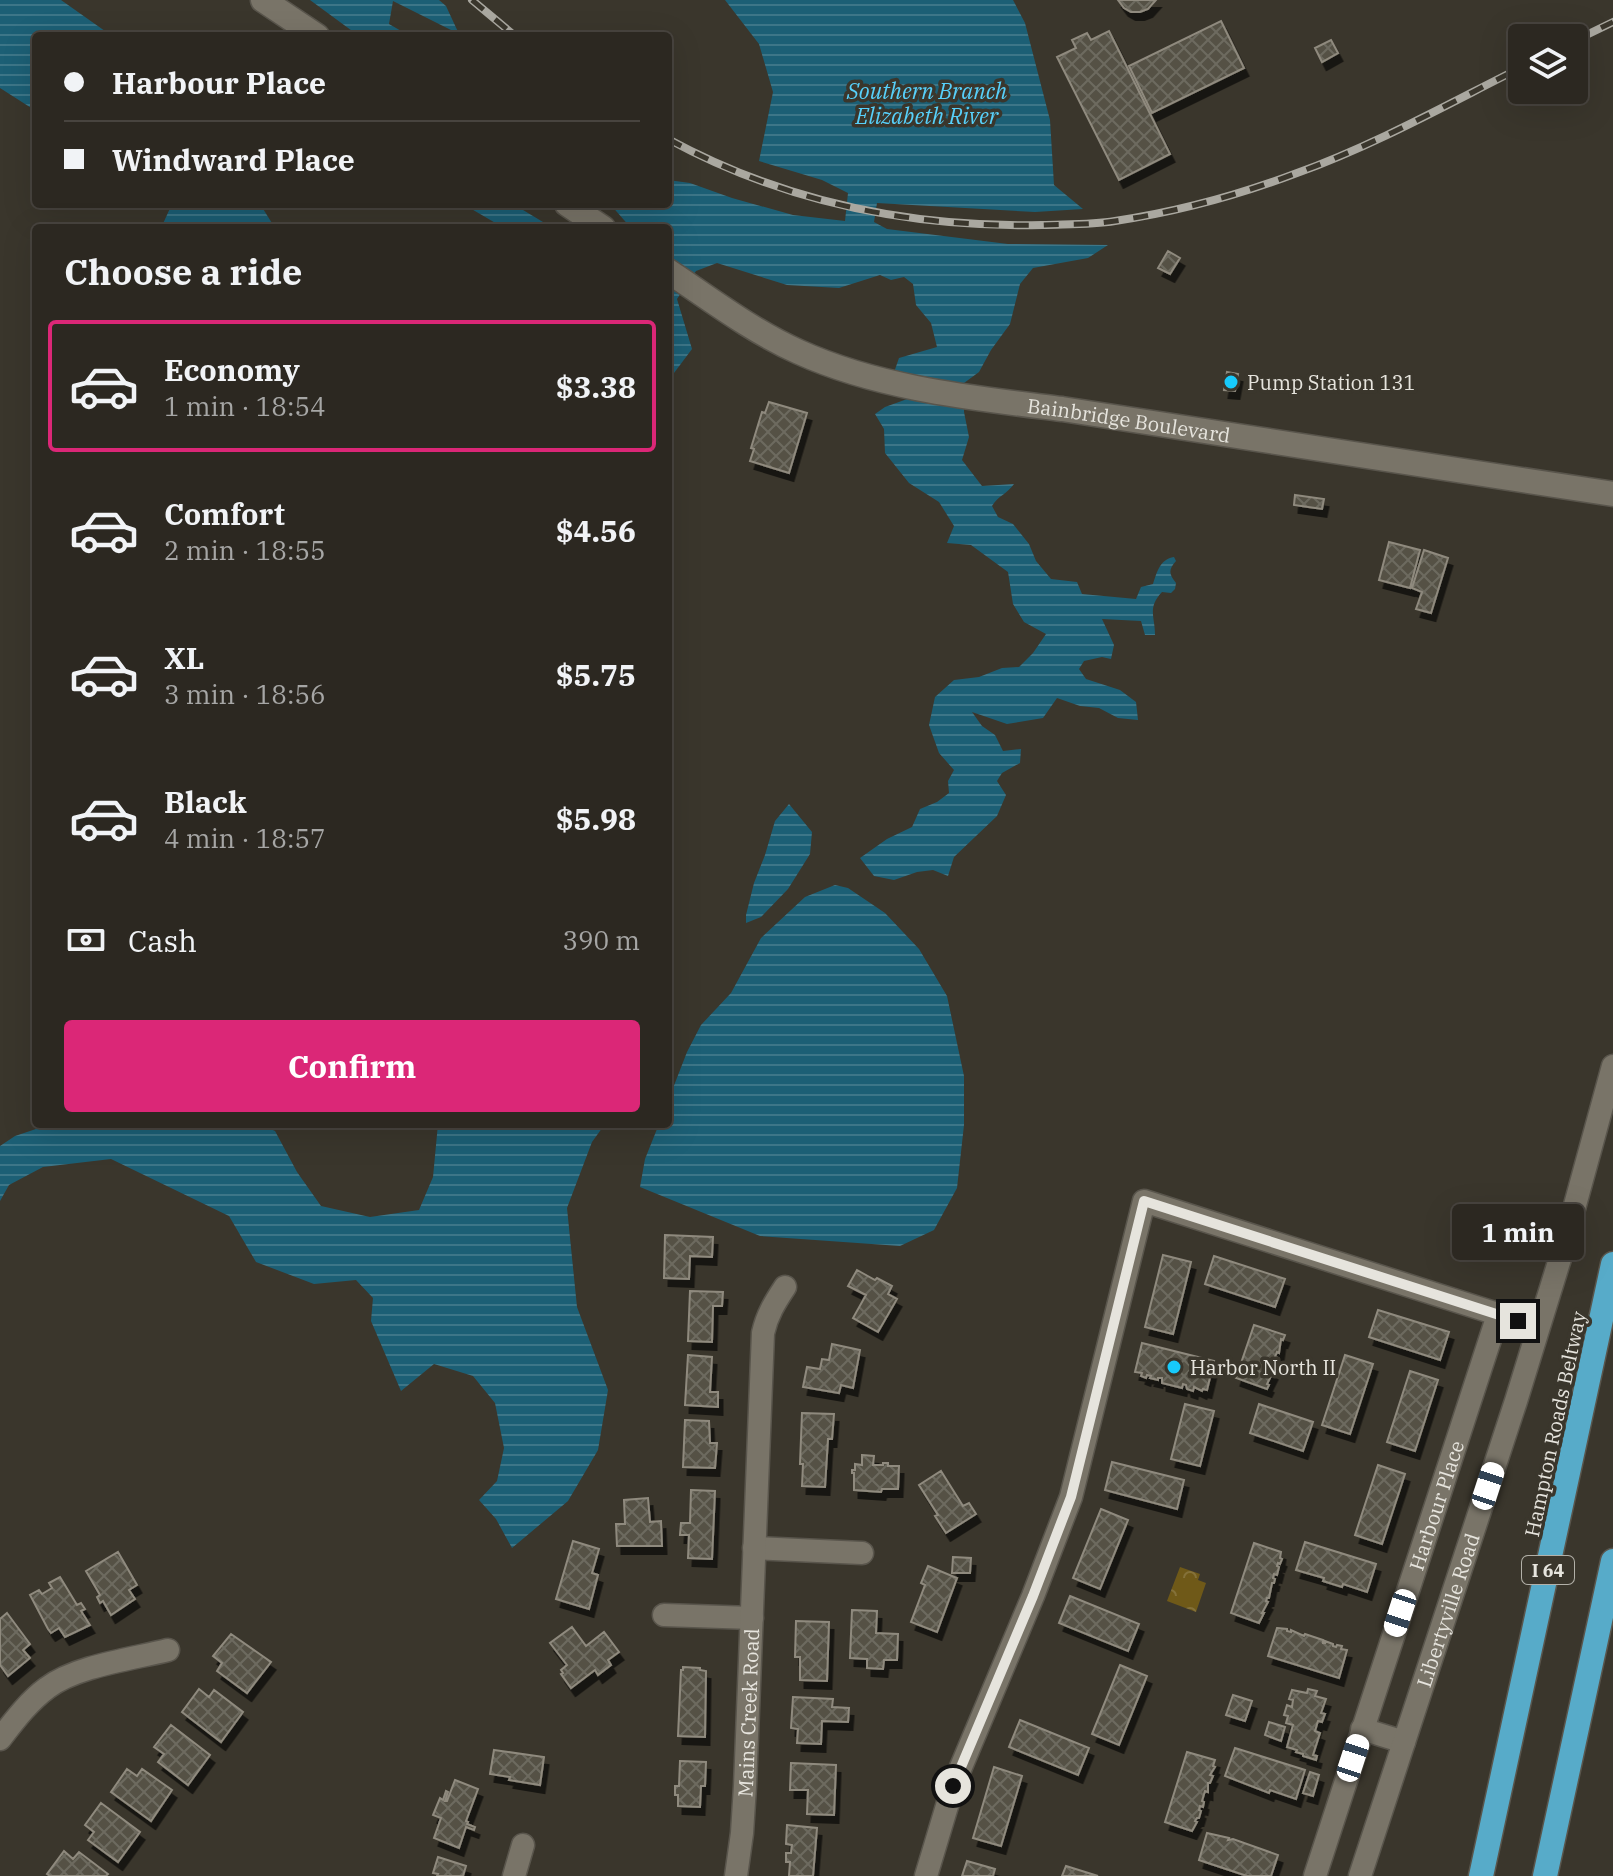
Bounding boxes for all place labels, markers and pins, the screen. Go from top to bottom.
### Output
place label: Pump Station 131 [1247,369,1415,396]
marker: Pump Station 131 [1222,373,1240,391]
place label: Harbor North II [1190,1354,1336,1381]
marker: Harbor North II [1165,1358,1183,1376]

